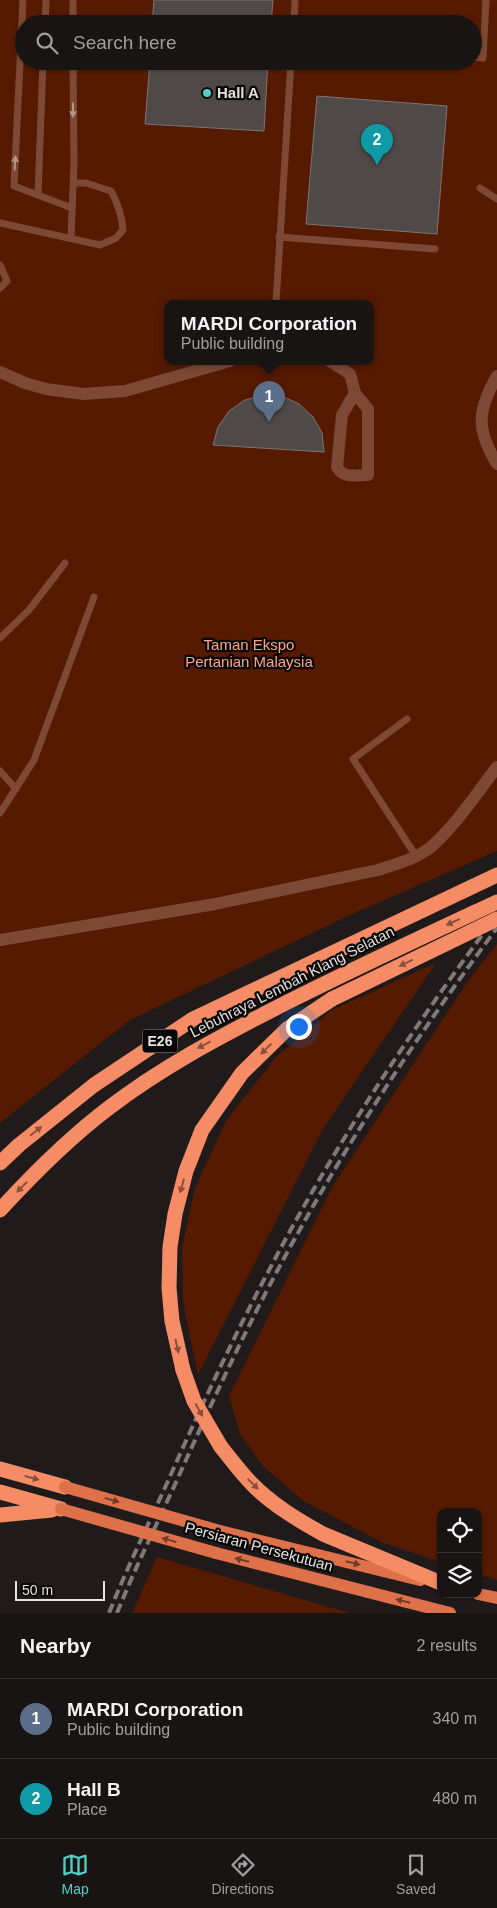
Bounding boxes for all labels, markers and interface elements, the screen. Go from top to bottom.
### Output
search box [15,15,482,70]
icon: search [33,29,61,57]
text: Search here [73,32,177,53]
place label: Hall A [217,84,259,101]
marker: Hall A [201,87,213,99]
one-way arrow [69,102,77,118]
pin: 2 [361,124,393,165]
one-way arrow [11,155,19,171]
popup [164,300,374,365]
text: MARDI Corporation [181,313,357,334]
text: Public building [181,335,284,352]
pin: 1 [253,381,285,422]
park label: Taman Ekspo Pertanian Malaysia [185,636,313,670]
one-way arrow [446,919,460,927]
street label: Lebuhraya Lembah Klang Selatan [187,922,397,1041]
one-way arrow [399,959,413,967]
your location [286,1014,312,1040]
road number: E26 [142,1030,178,1052]
one-way arrow [197,1041,212,1049]
one-way arrow [260,1043,272,1055]
one-way arrow [30,1125,43,1136]
one-way arrow [178,1178,186,1193]
one-way arrow [16,1181,28,1193]
one-way arrow [173,1339,181,1354]
one-way arrow [195,1403,204,1417]
one-way arrow [25,1474,40,1482]
one-way arrow [247,1478,259,1490]
one-way arrow [104,1496,119,1504]
map controls [437,1508,482,1598]
button: locate [437,1508,482,1553]
street label: Persiaran Persekutuan [183,1519,335,1574]
one-way arrow [161,1535,176,1543]
button: layers [437,1553,482,1598]
one-way arrow [235,1556,250,1564]
one-way arrow [345,1559,360,1567]
scale bar [15,1578,105,1601]
text: 50 m [22,1582,53,1598]
one-way arrow [396,1597,411,1605]
text: Nearby [20,1634,91,1657]
text: 2 results [417,1637,477,1654]
text: MARDI Corporation [67,1699,243,1720]
text: 1 [32,1710,40,1727]
text: 340 m [433,1710,477,1727]
text: Public building [67,1721,170,1738]
text: Hall B [67,1779,121,1800]
text: 2 [32,1790,40,1807]
text: 480 m [433,1790,477,1807]
text: Place [67,1801,107,1818]
tab: Map [61,1851,89,1897]
tab: Directions [212,1851,274,1897]
tab: Saved [396,1851,436,1897]

